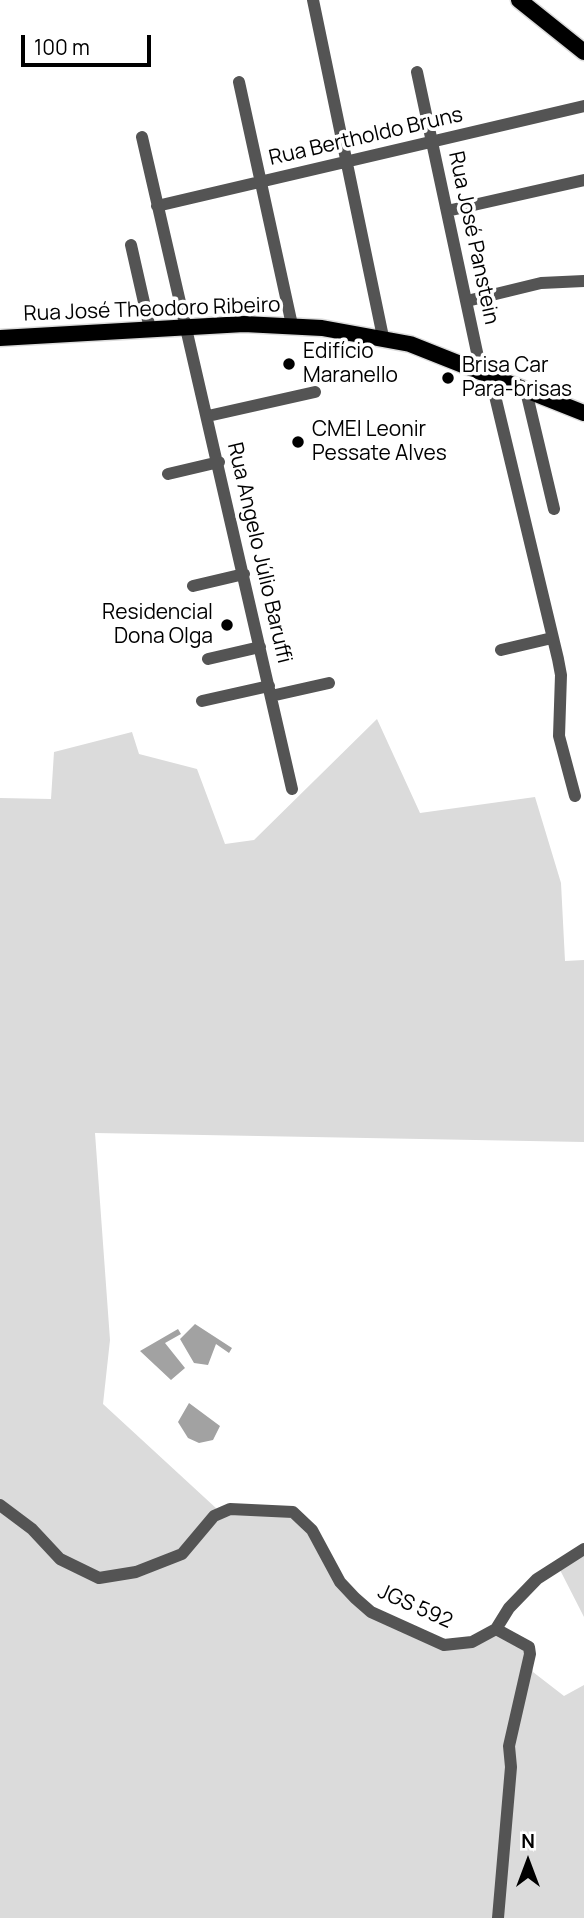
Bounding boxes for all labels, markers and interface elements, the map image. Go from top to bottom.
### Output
scale bar [24,21,154,65]
text: 100 m [34,33,90,61]
street label: Rua Bertholdo Bruns [267,102,465,172]
street label: Rua José Panstein [442,149,504,327]
street label: Rua José Theodoro Ribeiro [23,293,281,327]
place label: Edifício Maranello [303,339,398,389]
place label: Brisa Car Para-brisas [462,353,572,403]
marker: Edifício Maranello [281,356,297,372]
marker: Brisa Car Para-brisas [440,370,456,386]
place label: CMEI Leonir Pessate Alves [312,417,447,467]
marker: CMEI Leonir Pessate Alves [290,434,306,450]
street label: Rua Angelo Júlio Baruffi [221,440,297,666]
place label: Residencial Dona Olga [102,600,213,650]
marker: Residencial Dona Olga [219,617,235,633]
street label: JGS 592 [374,1579,456,1635]
north arrow [493,1827,563,1897]
text: N [521,1828,535,1854]

